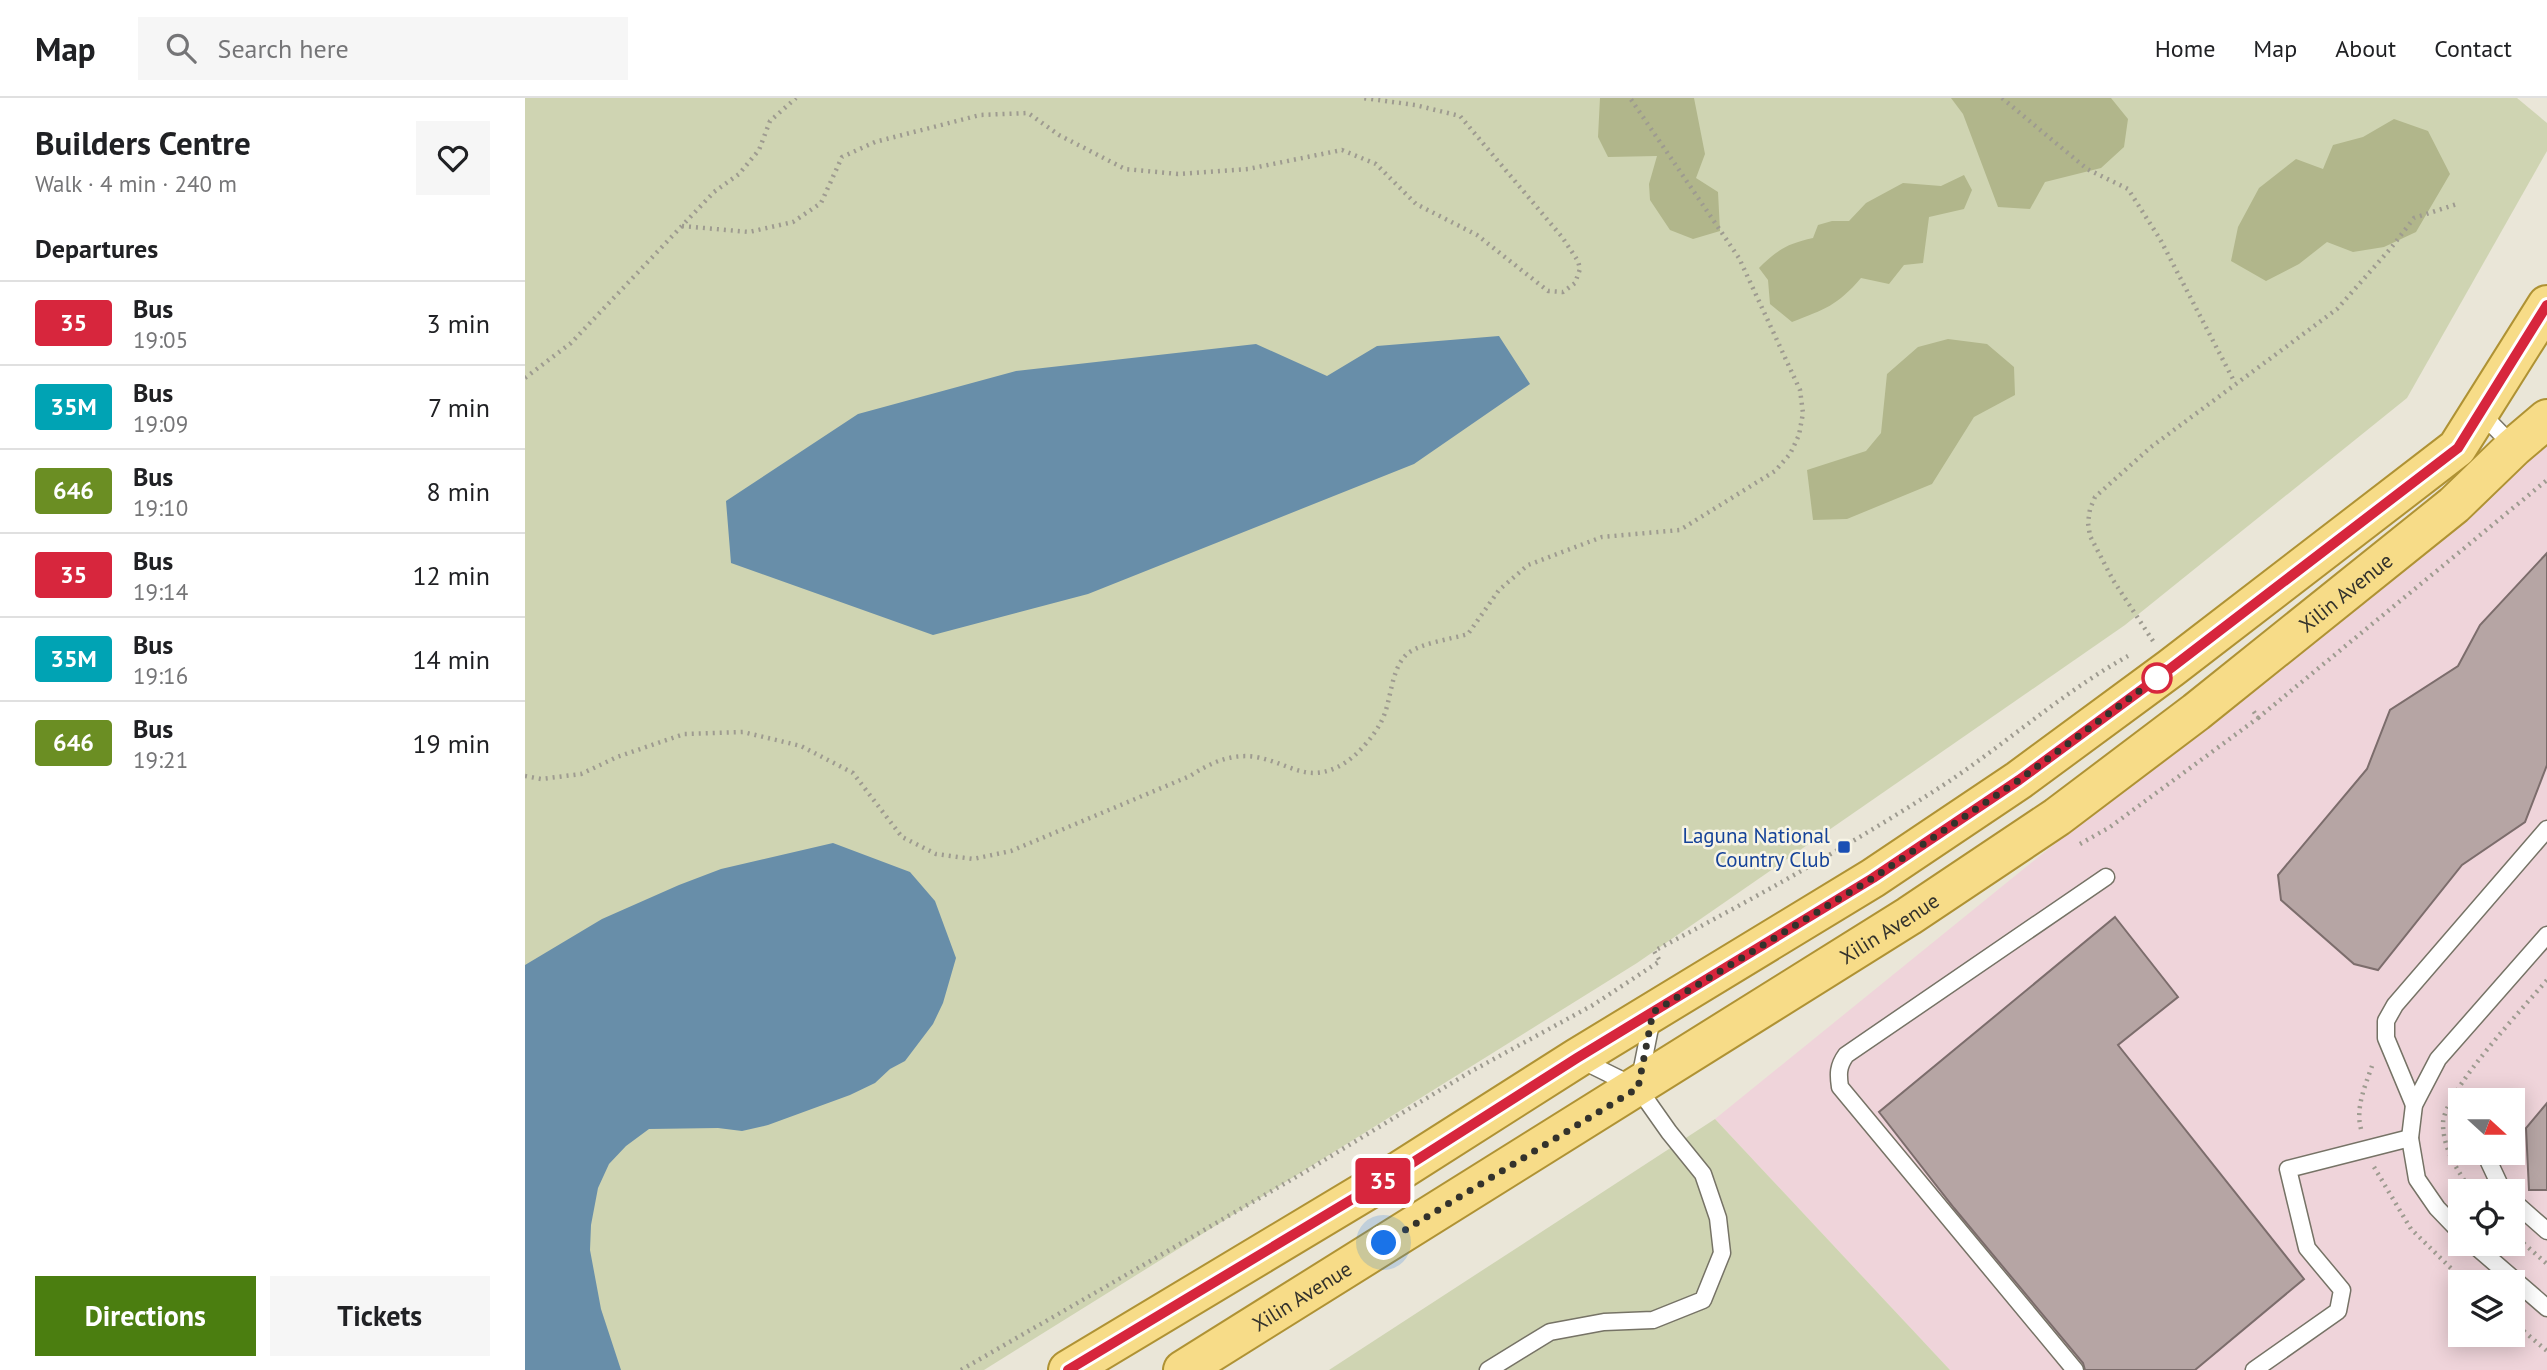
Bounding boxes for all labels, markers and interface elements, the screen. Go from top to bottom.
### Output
search box [138,17,628,80]
text: Map [35,27,96,70]
icon: search [162,29,200,67]
text: Search here [218,32,349,65]
text: Home [2155,33,2215,64]
text: Map [2253,33,2297,64]
text: About [2335,33,2396,64]
text: Contact [2434,33,2512,64]
text: Builders Centre [35,121,251,164]
button: heart [416,121,490,195]
text: Walk · 4 min · 240 m [35,169,237,198]
text: Departures [35,232,158,265]
text: Bus [133,292,173,325]
text: 35 [60,307,87,338]
text: 3 min [427,307,490,340]
text: 19:05 [133,325,188,354]
text: Bus [133,376,173,409]
text: 35M [50,391,97,422]
text: 7 min [428,391,490,424]
text: 19:09 [133,409,188,438]
text: Bus [133,460,173,493]
text: 646 [53,475,94,506]
text: 8 min [427,475,490,508]
text: 19:10 [133,493,188,522]
text: Bus [133,544,173,577]
street label: Xilin Avenue [2293,546,2398,638]
text: 35 [60,559,87,590]
text: 12 min [412,559,490,592]
text: 19:14 [133,577,188,606]
text: Bus [133,628,173,661]
text: 35M [50,643,97,674]
text: 14 min [412,643,490,676]
text: 19:16 [133,661,188,690]
unlabelled marker [2142,663,2172,693]
text: Bus [133,712,173,745]
text: 646 [53,727,94,758]
text: 19 min [412,727,490,760]
text: 19:21 [133,745,188,774]
place label: Laguna National Country Club [1682,822,1830,873]
marker: Laguna National Country Club [1836,839,1852,855]
street label: Xilin Avenue [1834,886,1944,970]
north arrow [2448,1088,2525,1166]
map controls [2448,1088,2525,1347]
line badge: 35 [1351,1158,1414,1204]
text: 35 [1369,1165,1397,1196]
button: locate [2448,1179,2525,1256]
your location [1366,1225,1401,1260]
street label: Xilin Avenue [1247,1255,1357,1337]
button: layers [2448,1270,2525,1347]
button: Directions [35,1276,256,1356]
button: Tickets [270,1276,490,1356]

